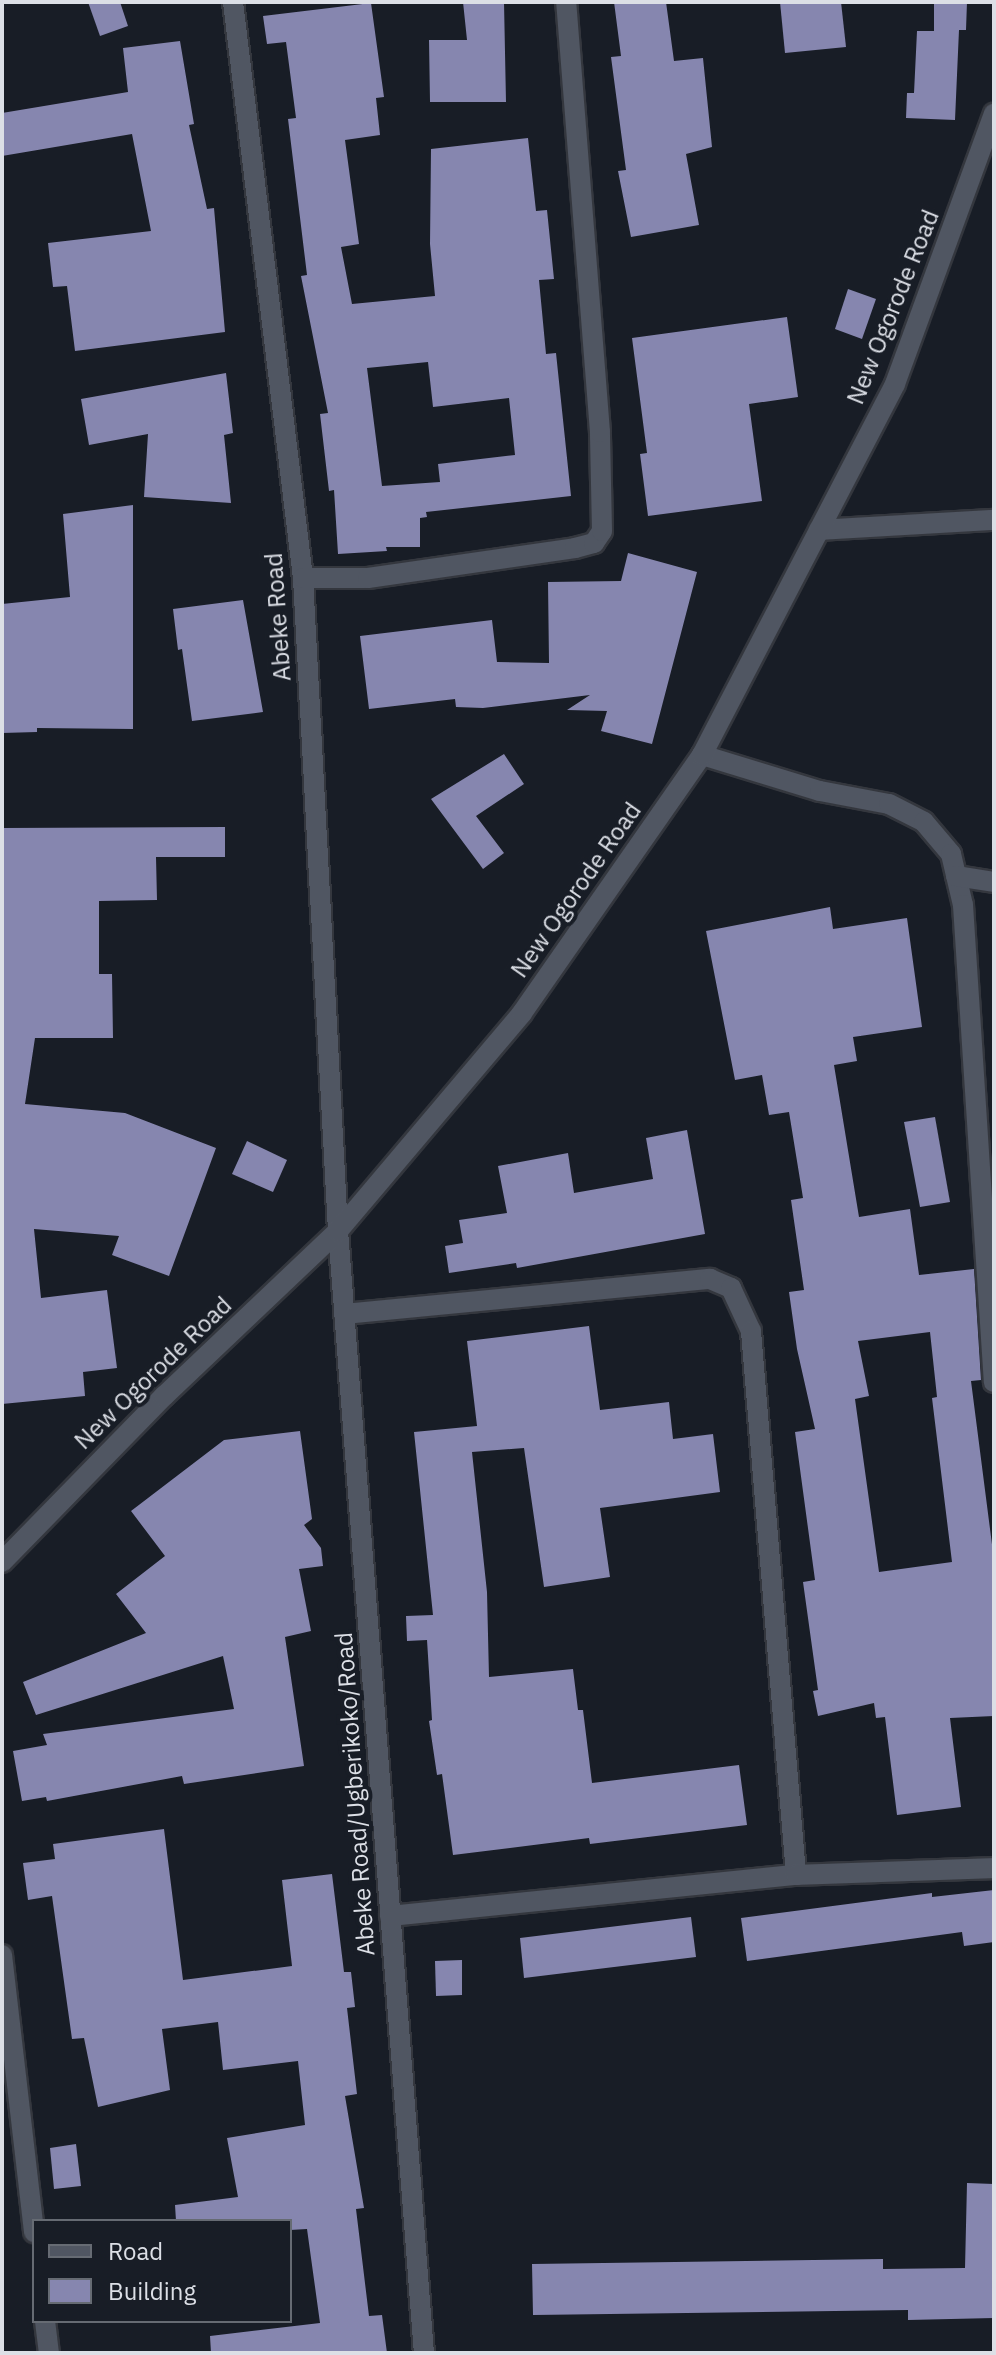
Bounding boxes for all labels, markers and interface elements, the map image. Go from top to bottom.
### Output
street label: New Ogorode Road [841,206,945,408]
street label: Abeke Road [259,552,297,682]
street label: New Ogorode Road [505,797,647,983]
street label: New Ogorode Road [68,1291,238,1455]
street label: Abeke Road/Ugberikoko/Road [329,1631,381,1957]
legend [32,2219,292,2323]
text: Road [108,2235,163,2267]
text: Building [108,2275,196,2307]

